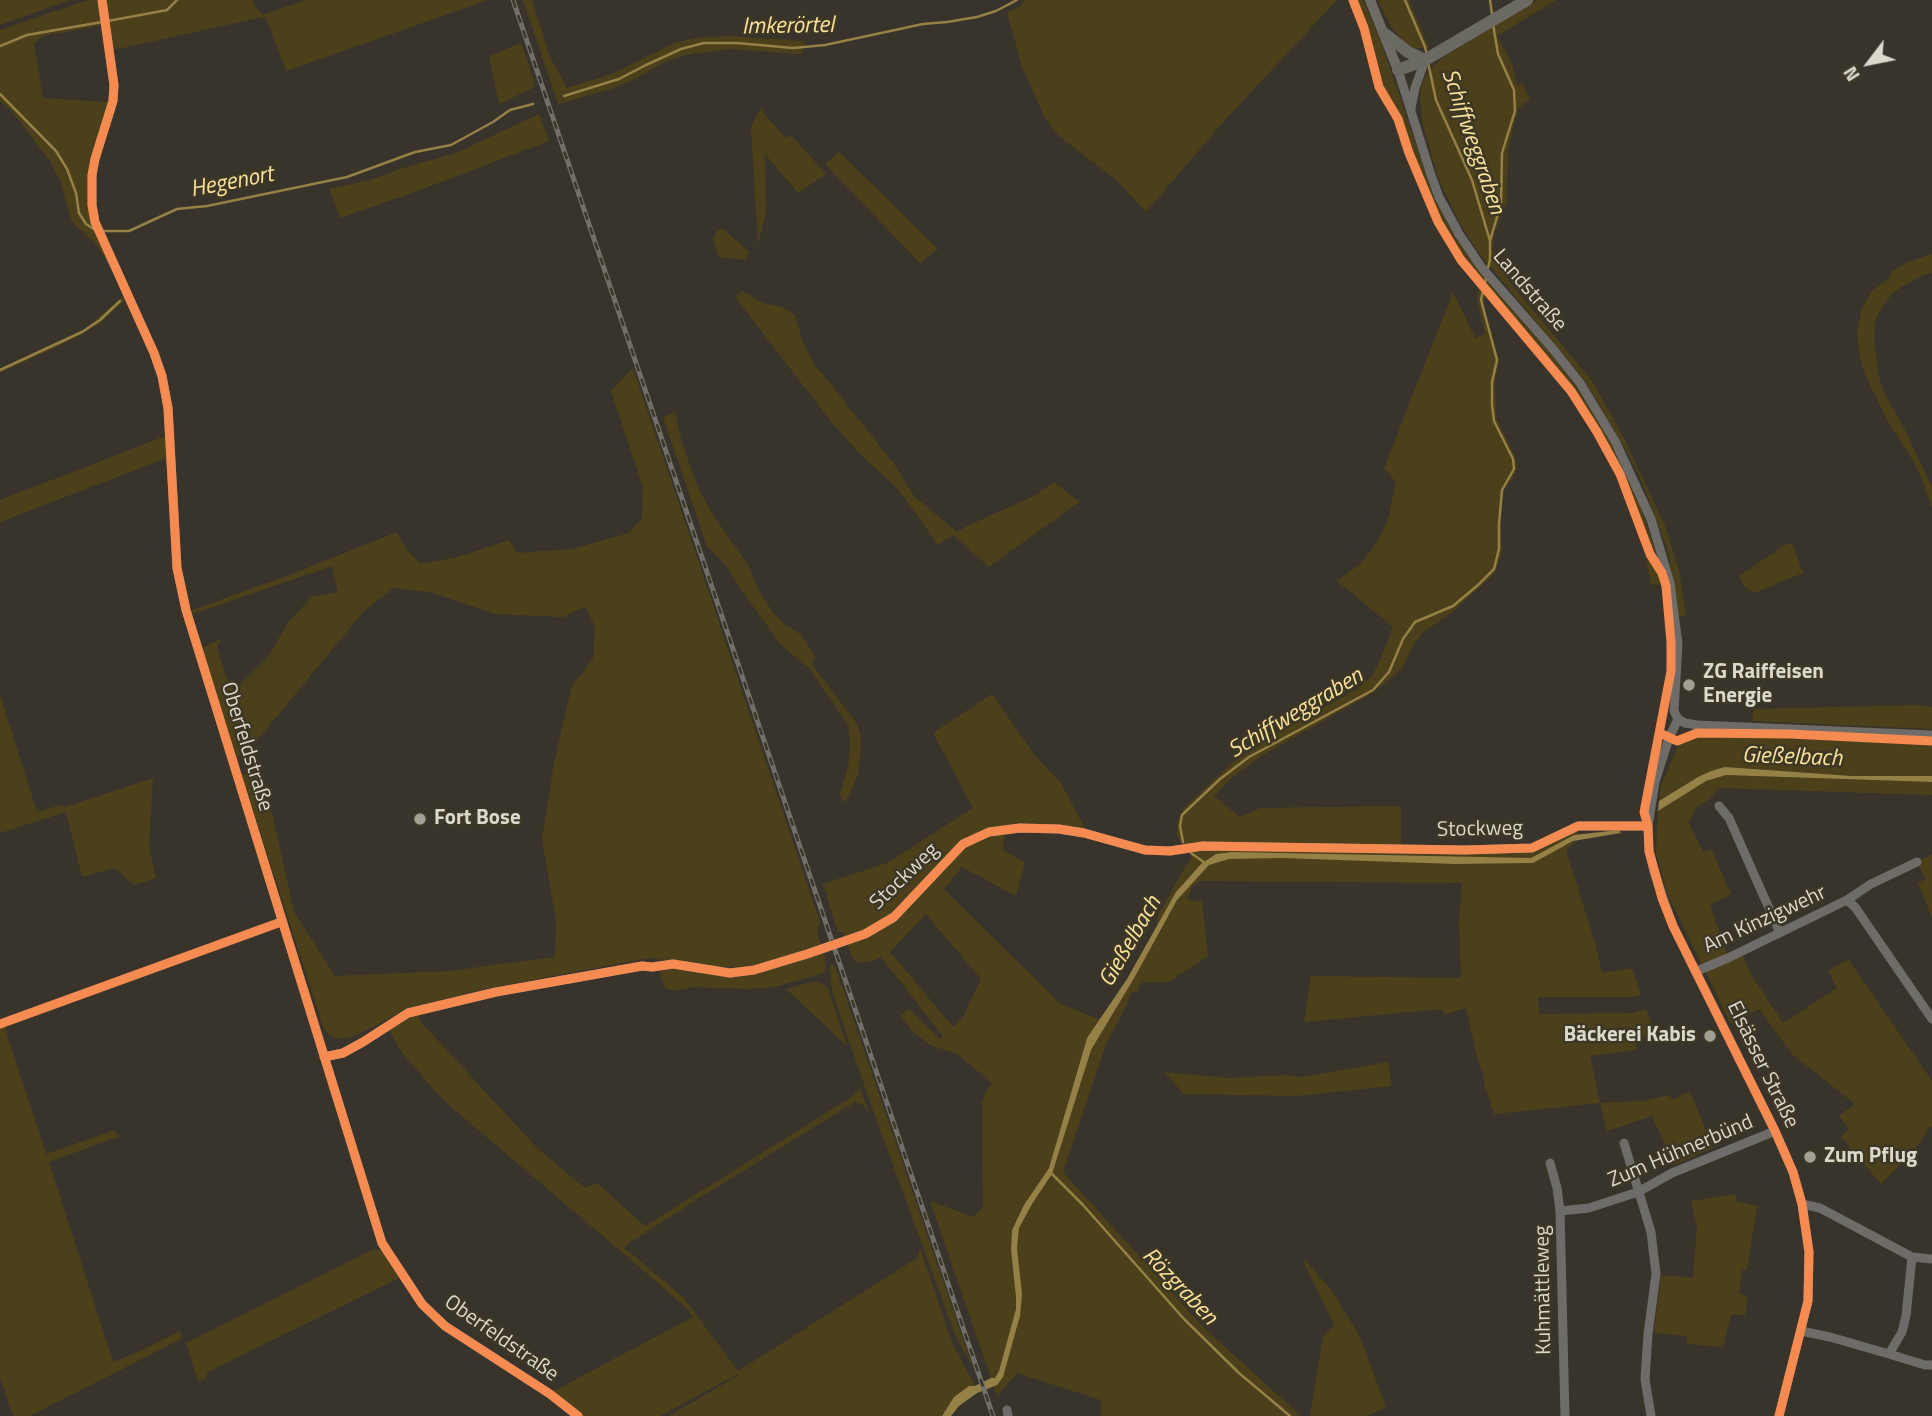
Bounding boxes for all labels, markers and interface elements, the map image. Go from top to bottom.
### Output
water label: Imkerörtel [742,12,834,42]
north arrow [1834,28,1904,98]
text: N [1835,61,1867,88]
water label: Schiffweggraben [1434,66,1510,218]
water label: Hegenort [188,161,276,205]
street label: Landstraße [1487,245,1571,337]
place label: ZG Raiffeisen Energie [1703,660,1824,710]
water label: Schiffweggraben [1224,663,1368,765]
marker: ZG Raiffeisen Energie [1681,677,1697,693]
street label: Oberfeldstraße [214,679,278,815]
water label: Gießelbach [1741,742,1843,774]
place label: Fort Bose [434,806,521,832]
marker: Fort Bose [412,811,428,827]
street label: Stockweg [1437,817,1523,843]
street label: Stockweg [865,838,945,916]
street label: Am Kinzigwehr [1700,881,1830,959]
water label: Gießelbach [1094,892,1168,992]
street label: Elsässer Straße [1720,998,1804,1132]
place label: Bäckerei Kabis [1563,1023,1696,1049]
marker: Bäckerei Kabis [1702,1028,1718,1044]
street label: Zum Hühnerbünd [1605,1110,1757,1194]
place label: Zum Pflug [1824,1144,1917,1170]
marker: Zum Pflug [1802,1149,1818,1165]
street label: Kuhmättleweg [1530,1225,1558,1355]
water label: Rözgraben [1136,1243,1222,1331]
street label: Oberfeldstraße [439,1290,563,1388]

